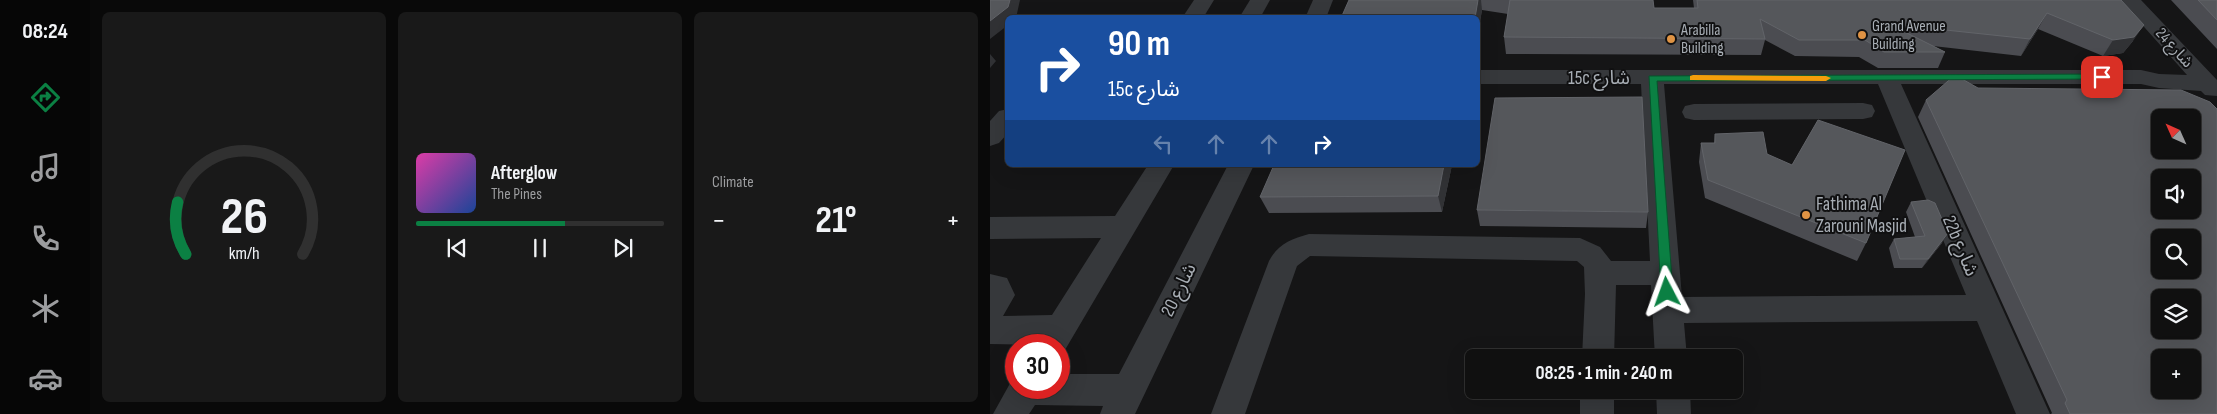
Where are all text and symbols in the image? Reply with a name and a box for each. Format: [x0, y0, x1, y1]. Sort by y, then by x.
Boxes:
place label: Grand Avenue Building [1872, 17, 1946, 54]
text: 08:24 [22, 18, 68, 45]
place label: Arabilla Building [1680, 21, 1724, 58]
text: 90 m [1108, 23, 1170, 66]
street label: شارع 24 [2150, 24, 2197, 73]
marker: Grand Avenue Building [1856, 29, 1868, 41]
marker: Arabilla Building [1665, 33, 1677, 45]
icon: right [1025, 35, 1090, 100]
pin [2081, 56, 2123, 98]
icon: arrive [2088, 63, 2116, 91]
street label: 15c شارع [1568, 67, 1630, 91]
text: 15c شارع [1108, 76, 1180, 103]
icon: directions [28, 80, 63, 115]
north arrow [2151, 109, 2201, 159]
map controls [2151, 109, 2201, 399]
icon: left [1149, 130, 1177, 158]
icon: ahead [1202, 130, 1230, 158]
icon: ahead [1255, 130, 1283, 158]
icon: right [1308, 130, 1336, 158]
icon: music [28, 150, 63, 185]
text: Afterglow [491, 162, 557, 185]
button: sound [2151, 169, 2201, 219]
text: Climate [712, 173, 754, 192]
text: The Pines [491, 185, 542, 204]
text: 26 [220, 186, 268, 249]
place label: Fathima Al Zarouni Masjid [1816, 193, 1907, 238]
text: 21° [815, 198, 857, 243]
text: − [712, 204, 726, 237]
text: + [946, 204, 960, 237]
marker: Fathima Al Zarouni Masjid [1800, 209, 1812, 221]
street label: 22b شارع [1936, 212, 1983, 280]
icon: phone [28, 221, 63, 256]
button: search [2151, 229, 2201, 279]
icon: previous [443, 234, 471, 262]
icon: pause [526, 234, 554, 262]
icon: next [609, 234, 637, 262]
text: km/h [229, 243, 259, 264]
street label: شارع 20 [1156, 260, 1203, 321]
position arrow [1640, 265, 1692, 317]
button: layers [2151, 289, 2201, 339]
icon: climate [28, 291, 63, 326]
speed limit sign: 30 [1005, 334, 1070, 399]
button: + [2151, 349, 2201, 399]
icon: car [28, 361, 63, 396]
text: 08:25 · 1 min · 240 m [1536, 362, 1672, 385]

